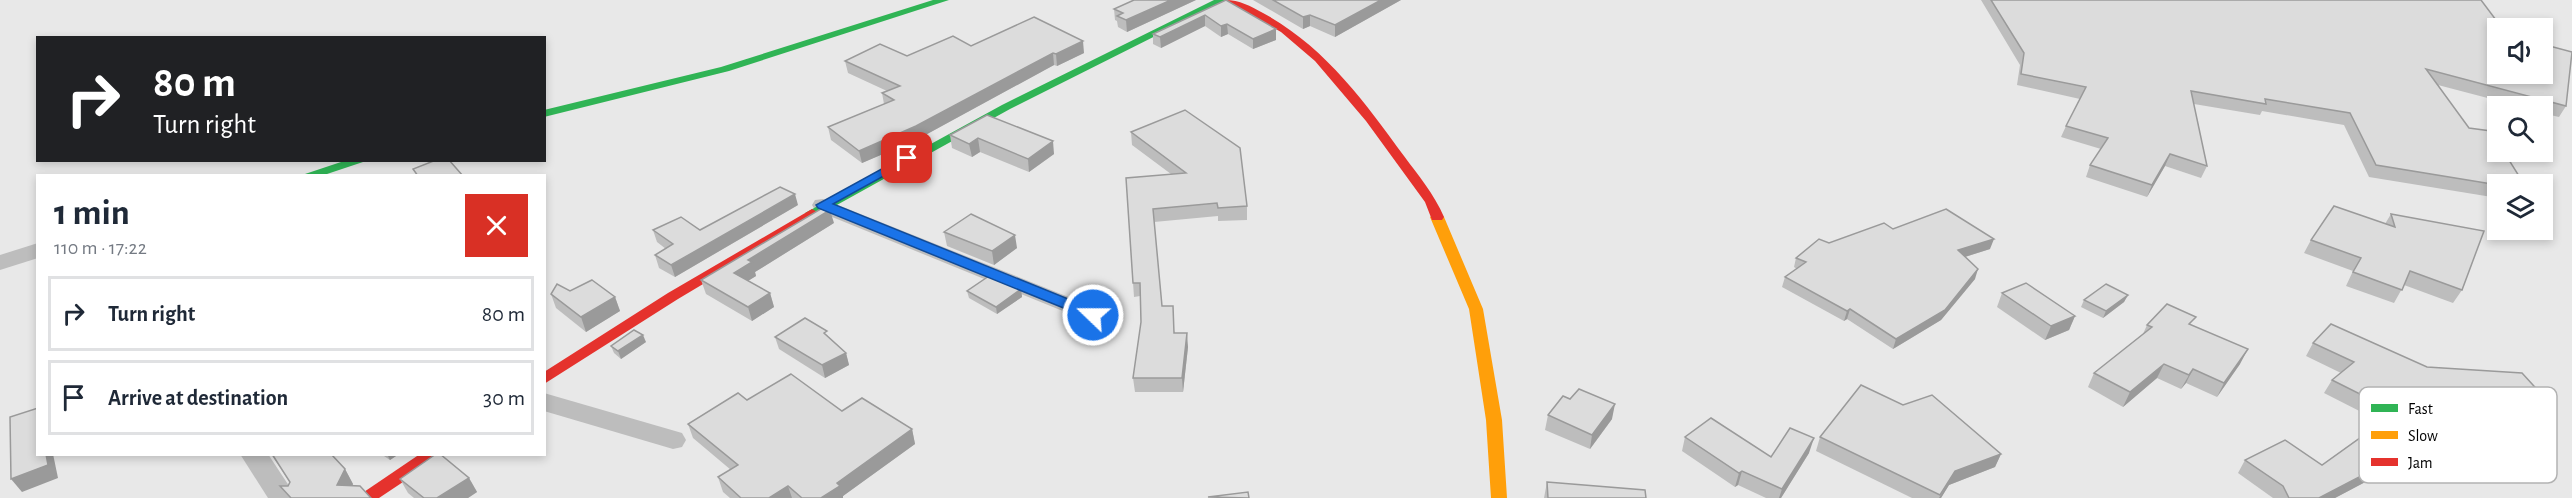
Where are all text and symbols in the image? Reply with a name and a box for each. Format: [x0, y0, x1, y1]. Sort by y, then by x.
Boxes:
map controls [2487, 18, 2553, 240]
button: sound [2487, 18, 2553, 84]
icon: right [54, 60, 132, 138]
text: 80 m [153, 62, 236, 104]
button: search [2487, 96, 2553, 162]
text: Turn right [153, 111, 256, 138]
pin [881, 132, 932, 183]
icon: arrive [890, 141, 923, 174]
button: layers [2487, 174, 2553, 240]
button: close [465, 194, 528, 257]
text: 1 min [54, 195, 130, 231]
text: 110 m · 17:22 [54, 238, 147, 258]
position arrow [1061, 283, 1125, 347]
icon: right [57, 297, 90, 330]
text: Turn right [108, 303, 195, 325]
text: 80 m [482, 303, 525, 325]
icon: arrive [57, 381, 90, 414]
text: Arrive at destination [108, 387, 288, 409]
text: 30 m [483, 387, 525, 409]
legend [2359, 387, 2557, 483]
text: Fast [2408, 401, 2433, 417]
text: Slow [2408, 428, 2438, 444]
text: Jam [2408, 455, 2433, 471]

